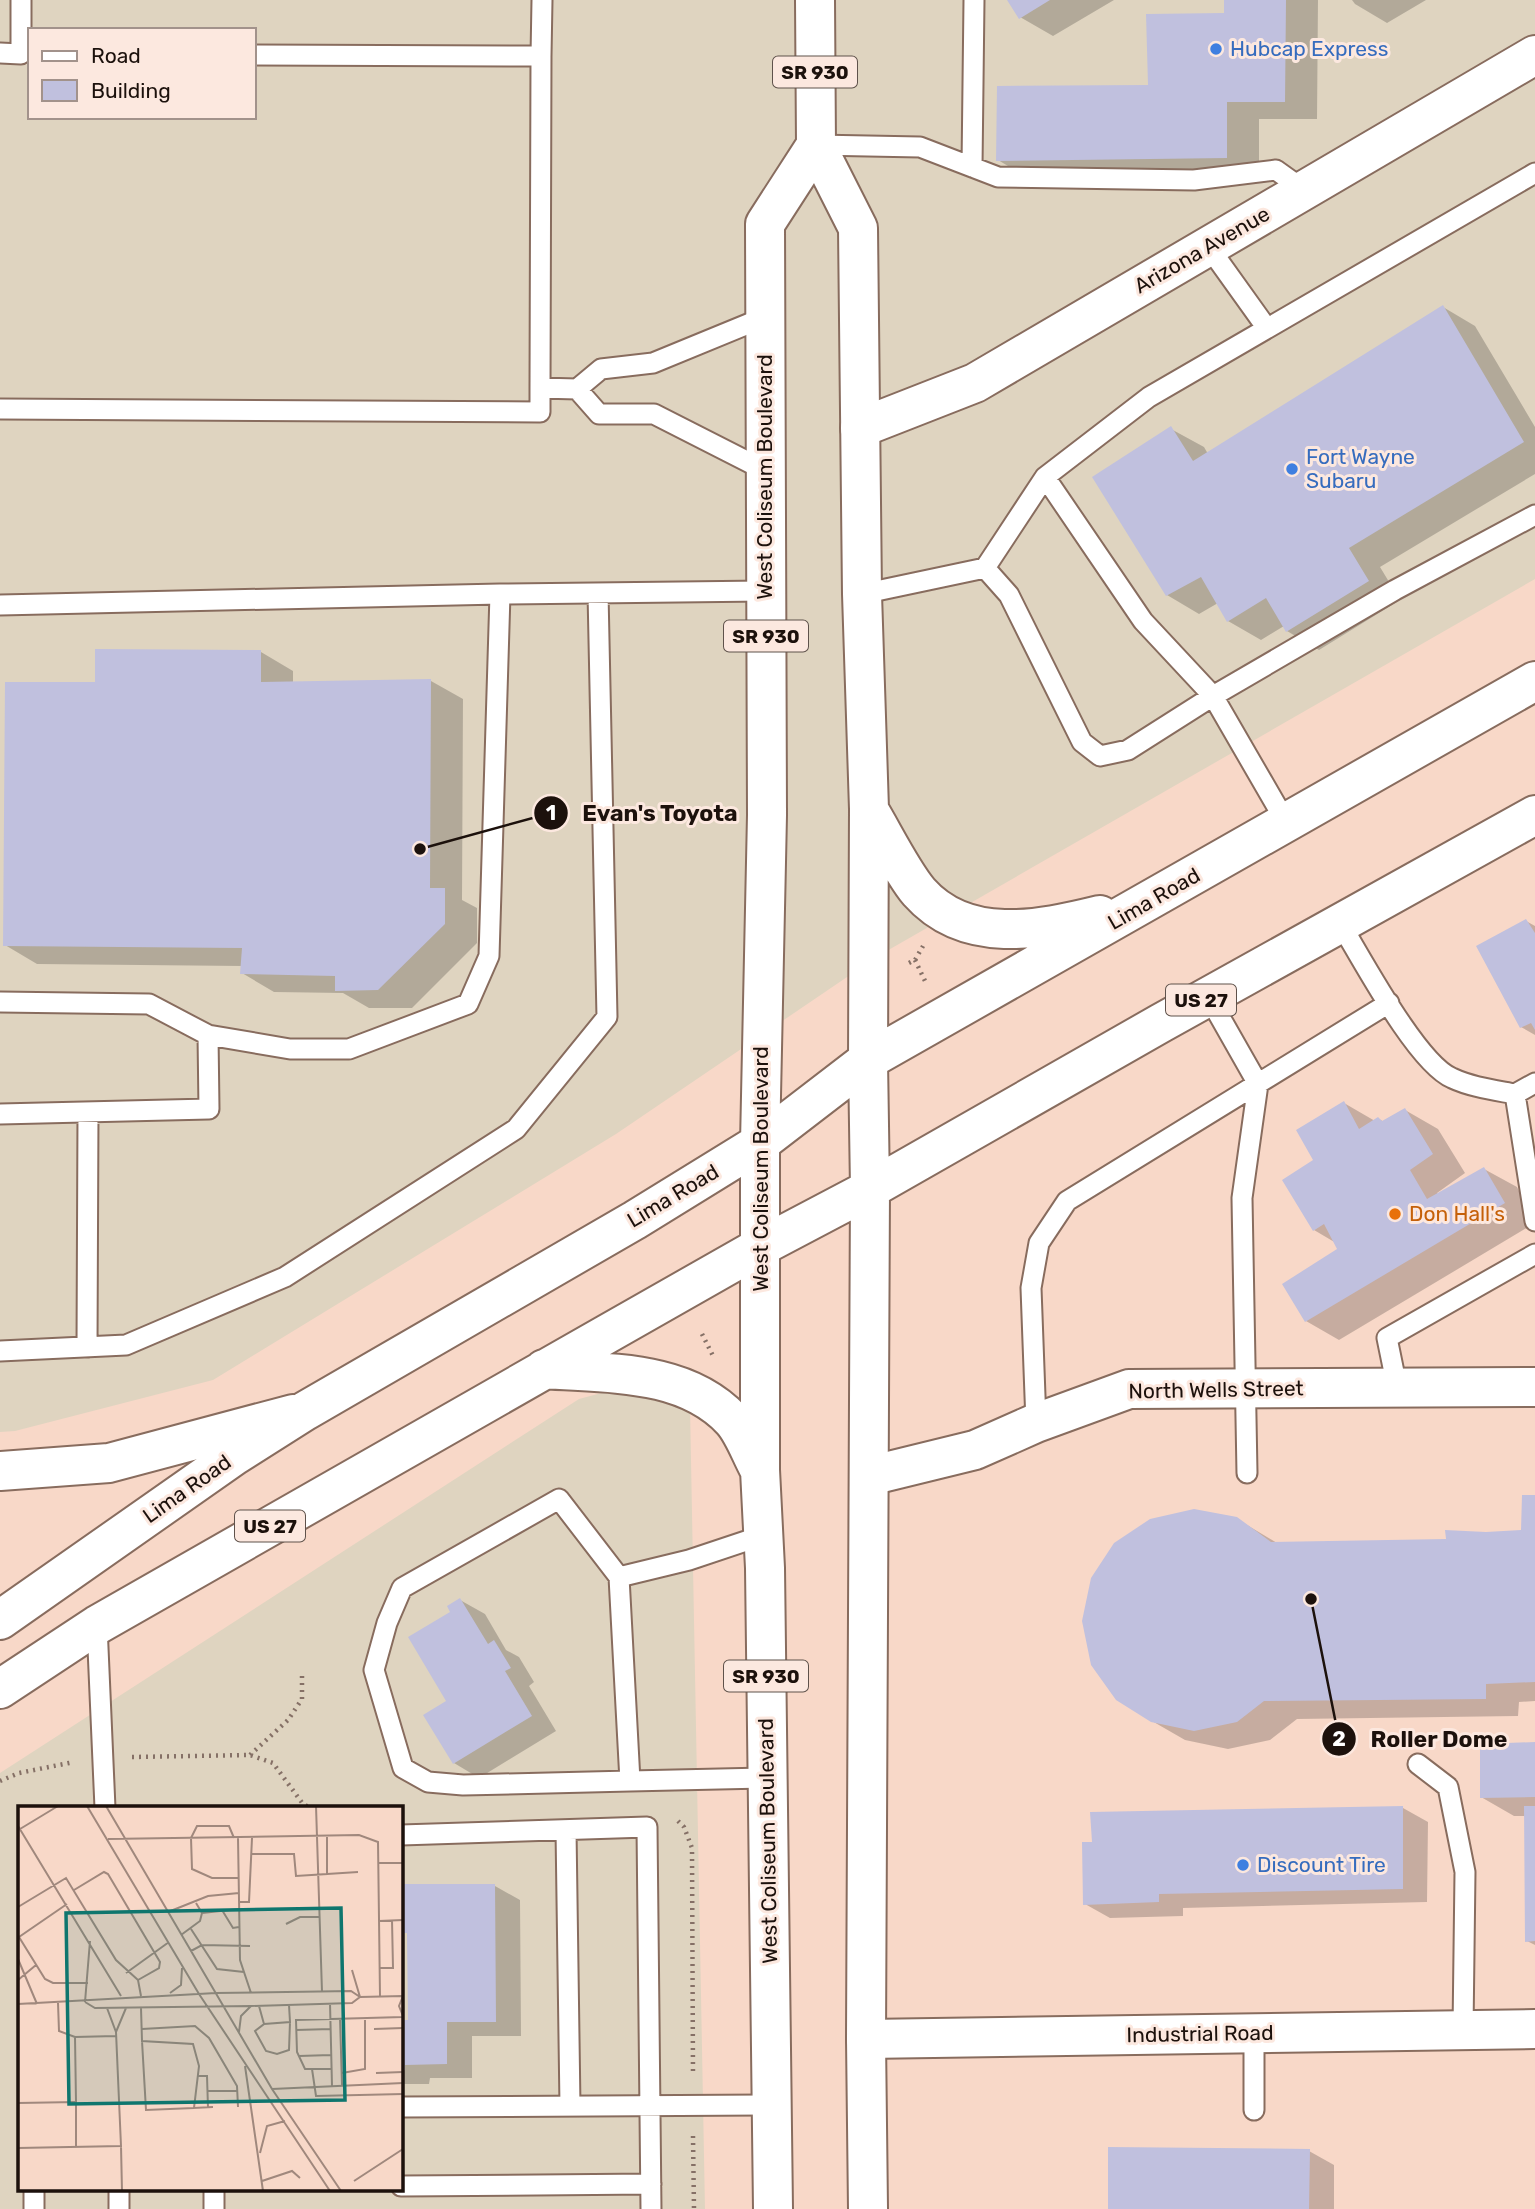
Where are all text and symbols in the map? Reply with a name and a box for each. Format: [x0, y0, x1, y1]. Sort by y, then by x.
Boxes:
legend [28, 28, 256, 119]
place label: Hubcap Express [1230, 36, 1389, 61]
marker: Hubcap Express [1208, 41, 1224, 57]
text: Road [91, 43, 141, 68]
road number: SR 930 [773, 57, 857, 88]
text: Building [91, 78, 171, 103]
street label: Arizona Avenue [1130, 201, 1274, 298]
street label: West Coliseum Boulevard [752, 354, 777, 600]
place label: Fort Wayne Subaru [1306, 444, 1415, 493]
marker: Fort Wayne Subaru [1284, 461, 1300, 477]
road number: SR 930 [724, 621, 808, 652]
callout: Evan's Toyota [533, 791, 752, 835]
text: Evan's Toyota [582, 799, 738, 827]
text: 1 [546, 800, 556, 825]
street label: Lima Road [1103, 862, 1204, 935]
road number: US 27 [1166, 984, 1236, 1016]
street label: West Coliseum Boulevard [748, 1046, 773, 1292]
street label: Lima Road [623, 1159, 723, 1233]
place label: Don Hall's [1409, 1201, 1505, 1226]
marker: Don Hall's [1387, 1206, 1403, 1222]
street label: North Wells Street [1128, 1375, 1304, 1404]
street label: Lima Road [138, 1449, 236, 1528]
road number: US 27 [235, 1510, 305, 1542]
road number: SR 930 [724, 1660, 808, 1692]
callout: Roller Dome [1321, 1717, 1521, 1761]
street label: West Coliseum Boulevard [753, 1718, 782, 1964]
text: Roller Dome [1371, 1725, 1507, 1753]
text: 2 [1332, 1726, 1346, 1751]
inset map [18, 1806, 402, 2192]
place label: Discount Tire [1257, 1852, 1386, 1877]
marker: Discount Tire [1235, 1857, 1251, 1873]
street label: Industrial Road [1126, 2020, 1274, 2047]

